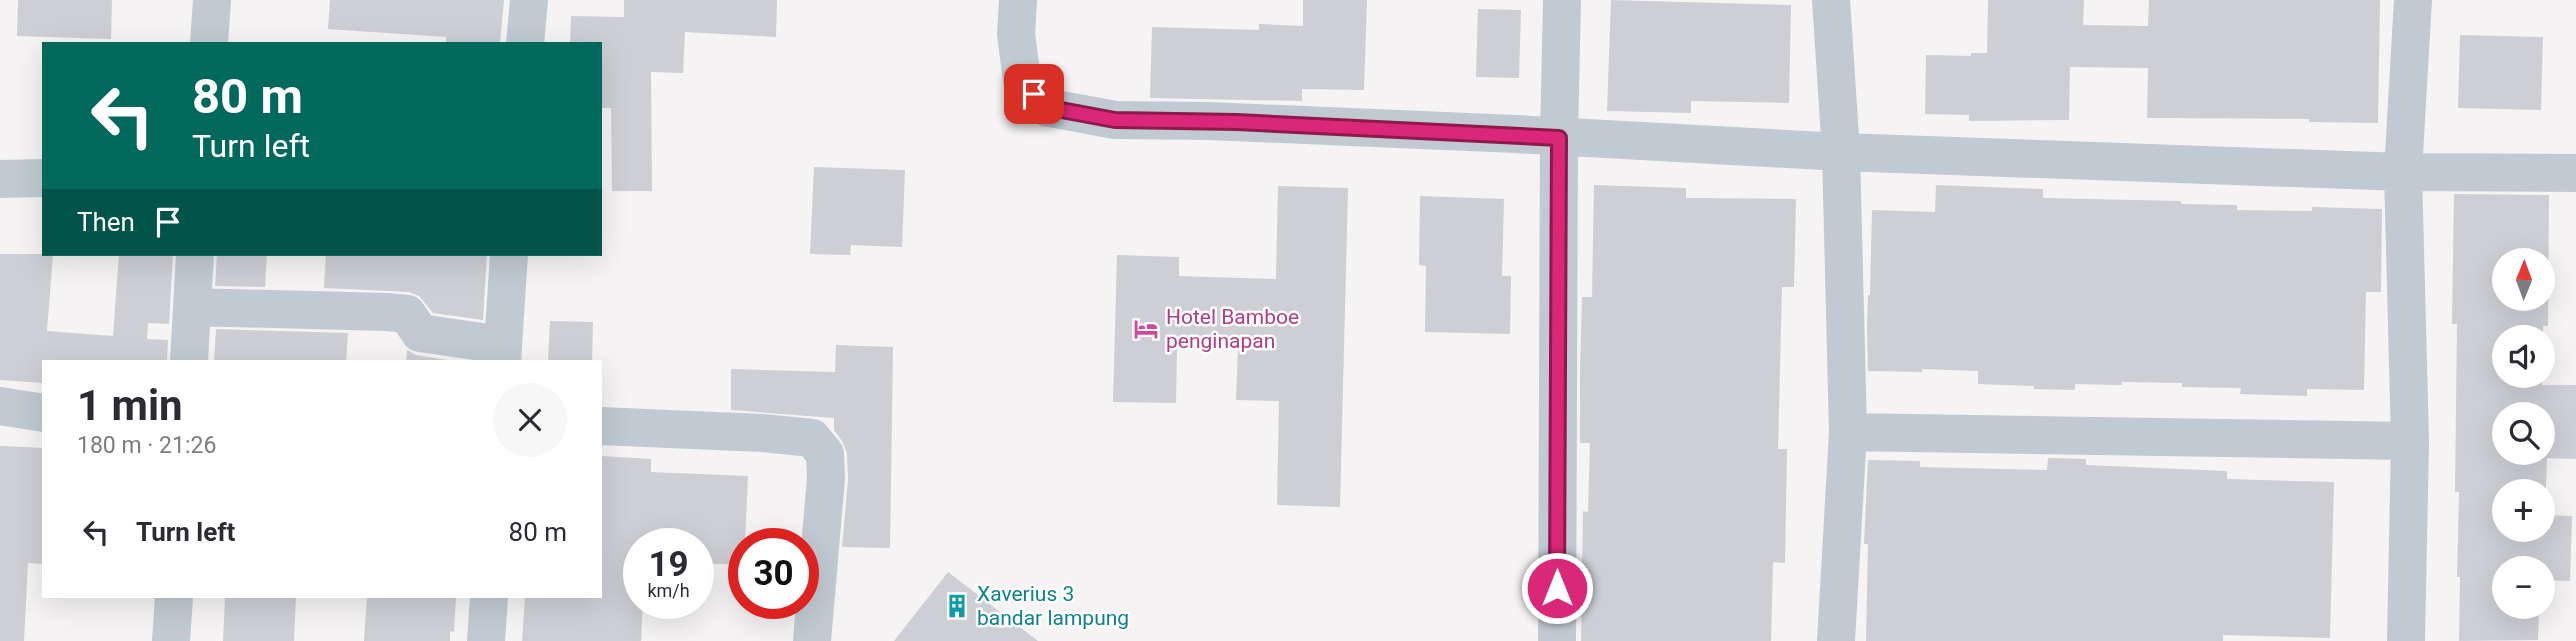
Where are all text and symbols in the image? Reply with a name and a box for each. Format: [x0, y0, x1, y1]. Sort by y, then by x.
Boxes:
pin [1004, 64, 1064, 124]
text: 80 m [192, 68, 303, 125]
icon: left [77, 70, 168, 161]
icon: arrive [1015, 75, 1053, 113]
text: Turn left [192, 127, 310, 165]
icon: arrive [149, 203, 187, 241]
text: Then [77, 207, 135, 237]
north arrow [2492, 248, 2555, 312]
map controls [2492, 248, 2555, 619]
place label: Hotel Bamboe penginapan [1166, 305, 1299, 353]
hotel icon: Hotel Bamboe penginapan [1132, 315, 1160, 343]
button: sound [2492, 325, 2555, 388]
text: 1 min [77, 381, 183, 430]
button: close [493, 383, 567, 457]
button: search [2492, 402, 2555, 465]
text: 180 m · 21:26 [77, 432, 216, 459]
button: + [2492, 479, 2555, 542]
icon: left [77, 513, 115, 551]
text: Turn left [136, 517, 235, 547]
text: 80 m [509, 517, 567, 547]
speed limit sign: 30 [728, 528, 819, 619]
text: 19 [648, 544, 689, 585]
position arrow [1520, 551, 1594, 625]
button: − [2492, 556, 2555, 619]
text: km/h [647, 580, 690, 601]
place label: Xaverius 3 bandar lampung [977, 582, 1129, 630]
building icon: Xaverius 3 bandar lampung [943, 592, 971, 620]

